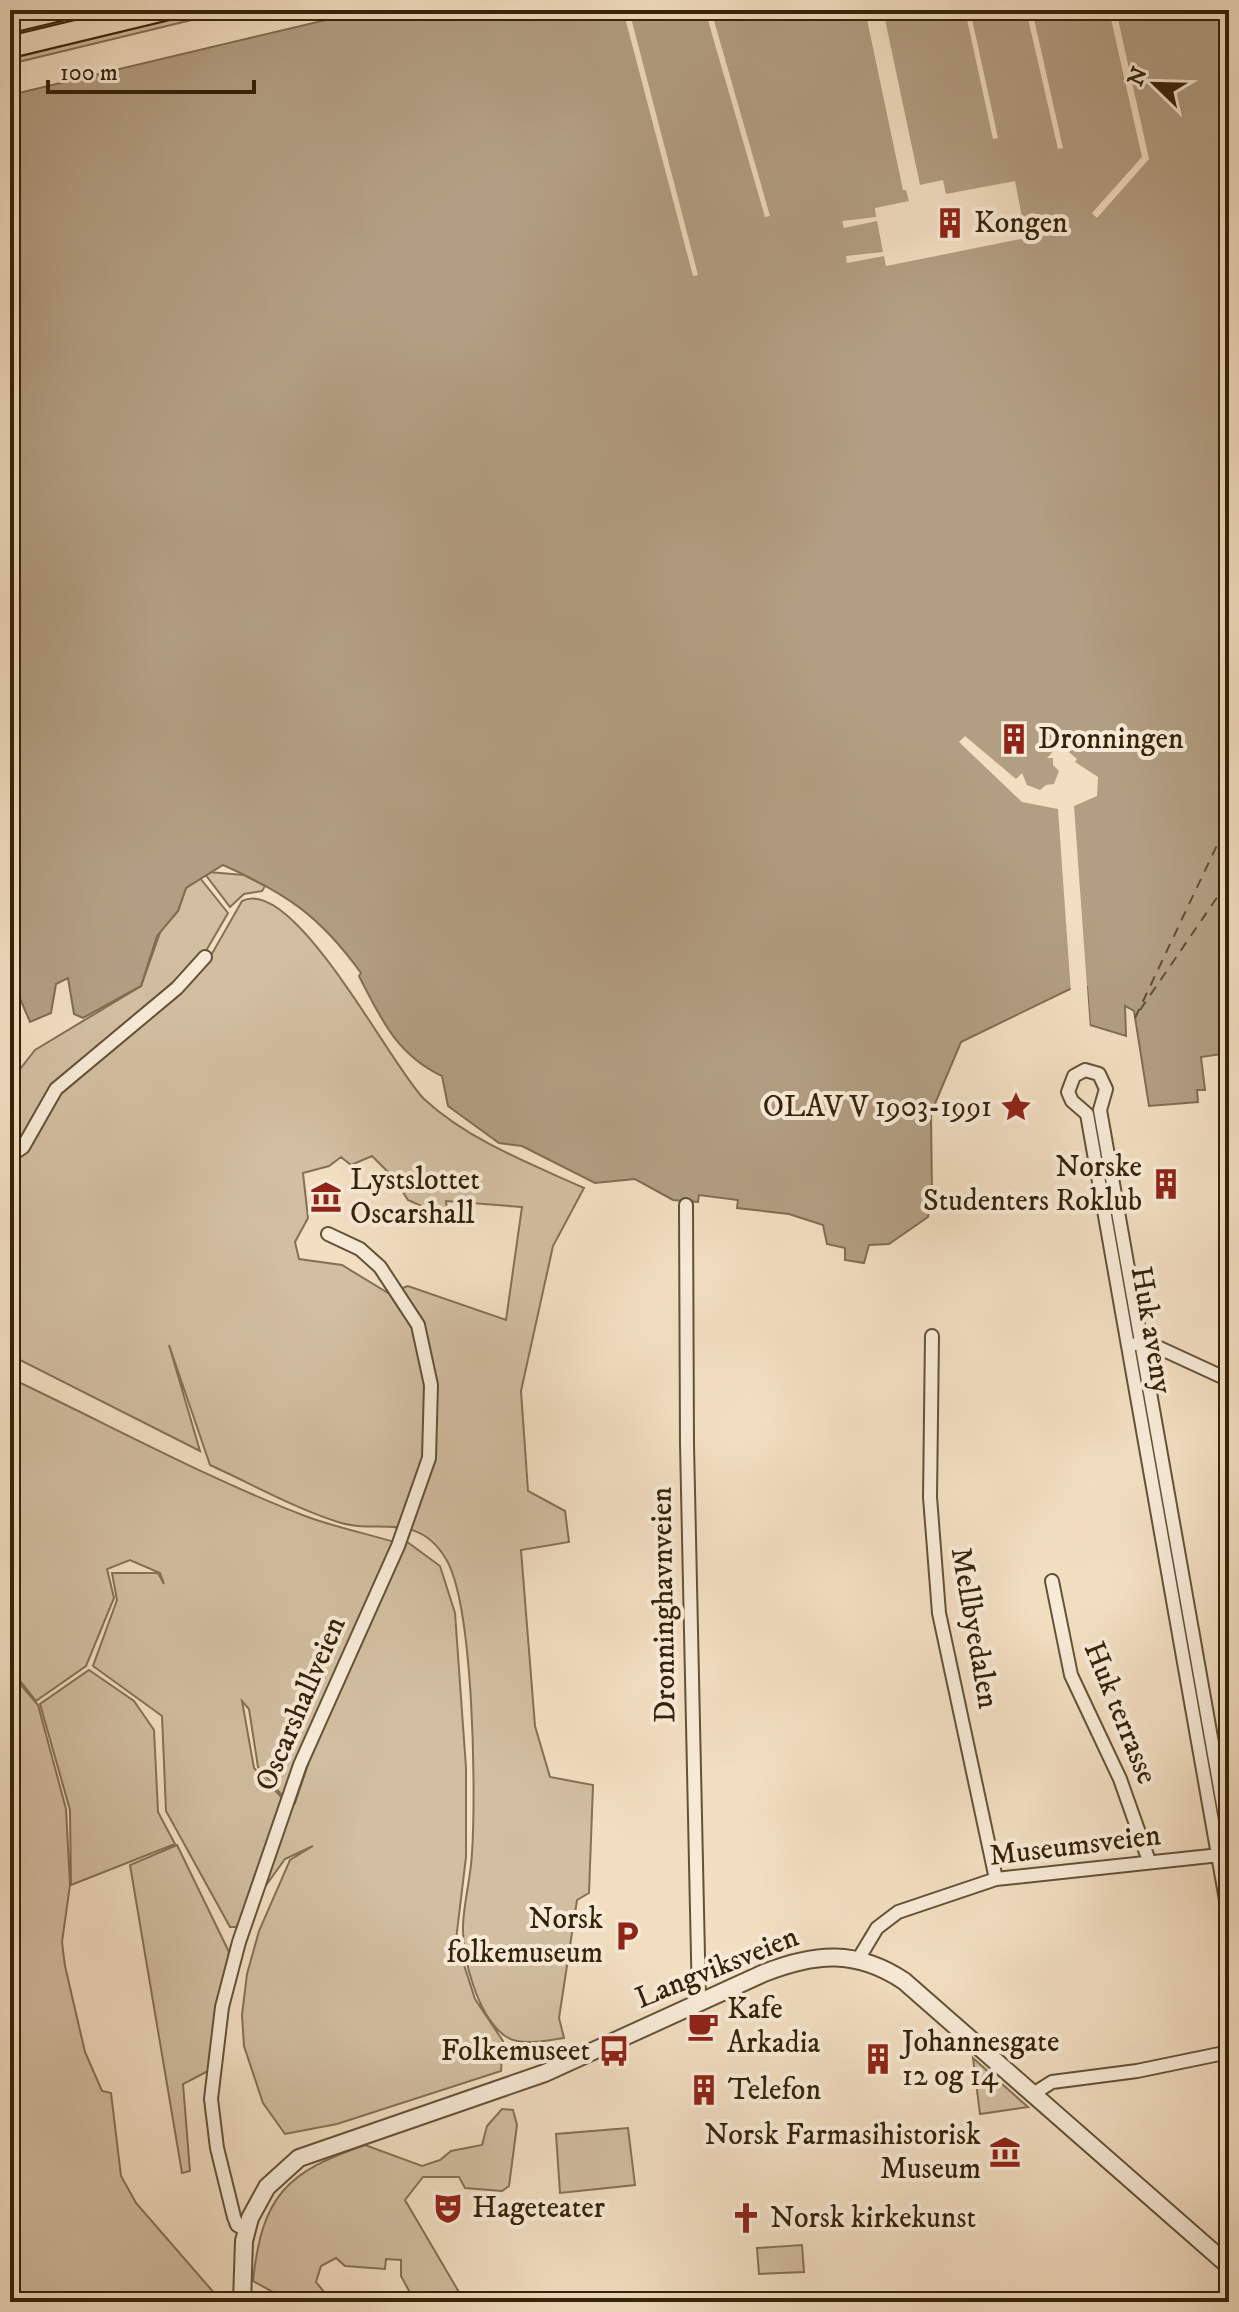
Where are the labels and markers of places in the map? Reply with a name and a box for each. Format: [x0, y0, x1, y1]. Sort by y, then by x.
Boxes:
place label: Kongen [974, 205, 1068, 242]
building icon: Kongen [933, 206, 967, 240]
place label: Dronningen [1038, 721, 1184, 758]
building icon: Dronningen [997, 722, 1031, 756]
place label: OLAV V 1903-1991 [763, 1089, 992, 1126]
place icon: OLAV V 1903-1991 [999, 1090, 1033, 1124]
place label: Norske Studenters Roklub [923, 1149, 1142, 1220]
place label: Lystslottet Oscarshall [350, 1162, 480, 1233]
building icon: Norske Studenters Roklub [1149, 1167, 1183, 1201]
museum icon: Lystslottet Oscarshall [309, 1180, 343, 1214]
place label: Norsk folkemuseum [447, 1901, 603, 1972]
parking icon: Norsk folkemuseum [610, 1919, 644, 1953]
place label: Kafe Arkadia [727, 1991, 820, 2062]
cafe icon: Kafe Arkadia [686, 2009, 720, 2043]
place label: Johannesgate 12 og 14 [899, 2024, 1059, 2095]
place label: Folkemuseet [441, 2033, 590, 2070]
bus stop icon: Folkemuseet [597, 2034, 631, 2068]
building icon: Johannesgate 12 og 14 [861, 2042, 895, 2076]
place label: Telefon [728, 2072, 821, 2109]
building icon: Telefon [687, 2073, 721, 2107]
place label: Norsk Farmasihistorisk Museum [704, 2117, 981, 2188]
museum icon: Norsk Farmasihistorisk Museum [988, 2135, 1022, 2169]
place label: Hageteater [472, 2190, 605, 2227]
theatre icon: Hageteater [431, 2191, 465, 2225]
place label: Norsk kirkekunst [770, 2200, 976, 2237]
church icon: Norsk kirkekunst [729, 2201, 763, 2235]

